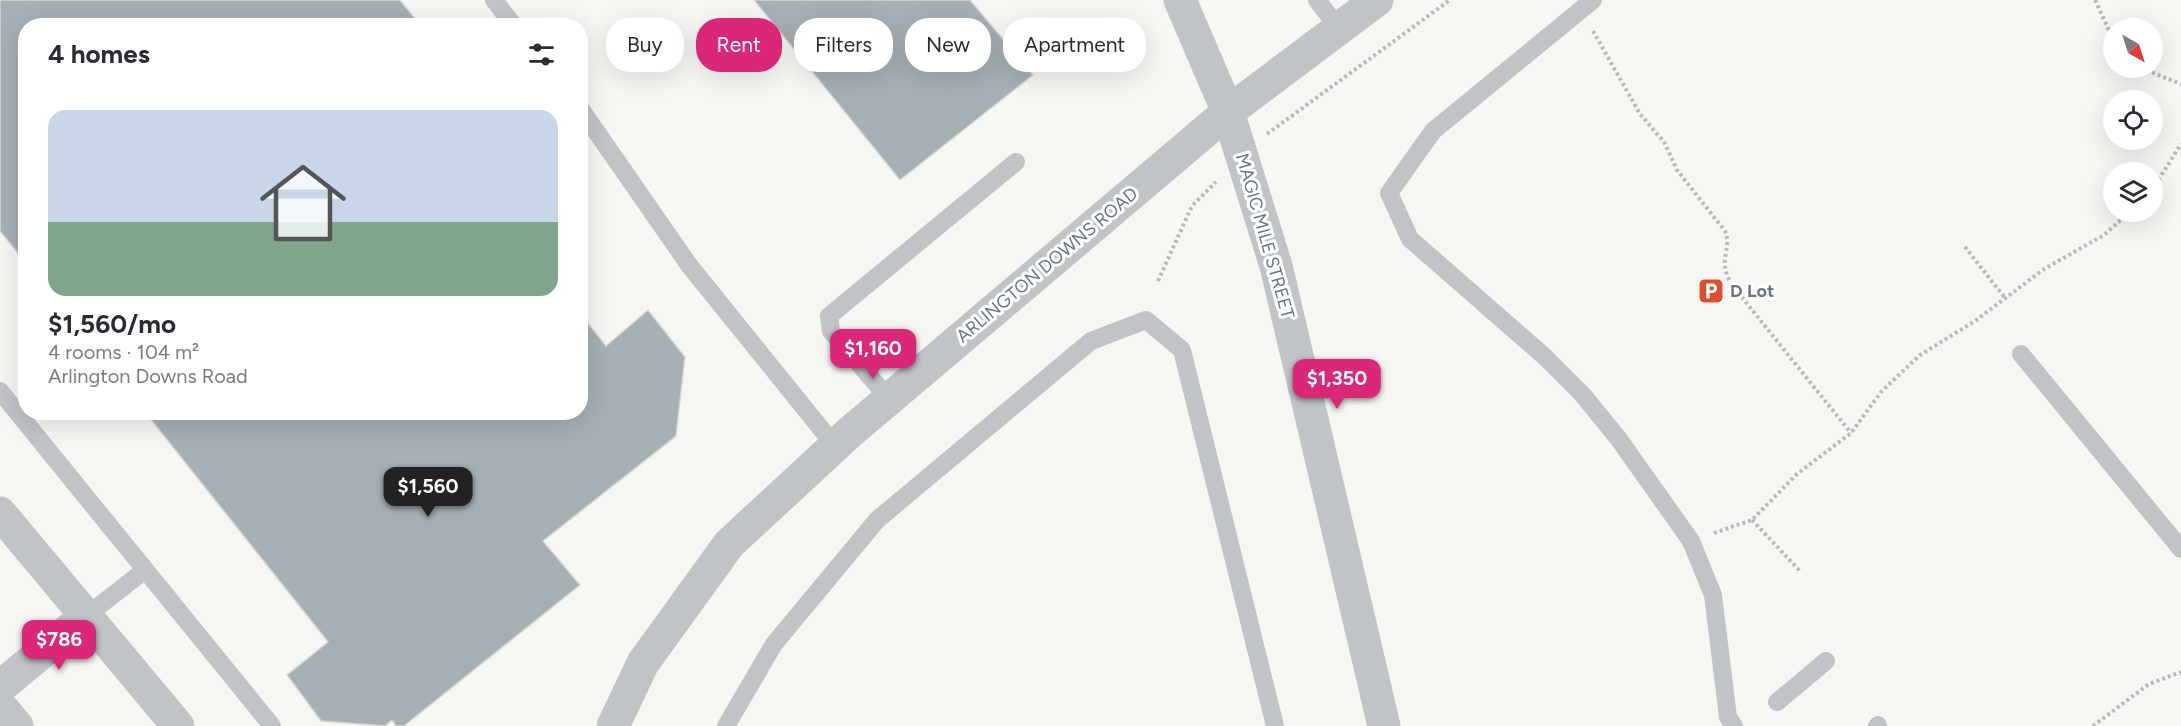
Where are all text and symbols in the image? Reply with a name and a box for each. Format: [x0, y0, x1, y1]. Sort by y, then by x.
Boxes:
chip: Buy [606, 18, 684, 72]
chip: Rent [696, 18, 782, 72]
chip: Filters [794, 18, 893, 72]
chip: New [905, 18, 991, 72]
chip: Apartment [1003, 18, 1146, 72]
north arrow [2103, 18, 2163, 78]
map controls [2103, 18, 2163, 222]
text: 4 homes [48, 38, 150, 70]
icon: filters [525, 38, 558, 71]
button: locate [2103, 90, 2163, 150]
icon: home [249, 149, 357, 257]
street label: MAGIC MILE STREET [1231, 151, 1299, 321]
button: layers [2103, 162, 2163, 222]
street label: ARLINGTON DOWNS ROAD [952, 183, 1142, 347]
parking icon: D Lot [1696, 276, 1726, 306]
place label: D Lot [1730, 280, 1774, 302]
text: $1,560/mo [48, 308, 176, 340]
pin: $1,160 [824, 329, 922, 380]
text: $1,160 [844, 336, 902, 360]
text: 4 rooms · 104 m² [48, 340, 199, 364]
pin: $1,350 [1288, 359, 1386, 410]
text: Arlington Downs Road [48, 364, 248, 388]
text: $1,350 [1307, 366, 1367, 390]
pin: $1,560 [379, 467, 477, 518]
text: $1,560 [398, 474, 458, 498]
pin: $786 [23, 620, 95, 671]
text: $786 [36, 627, 82, 651]

